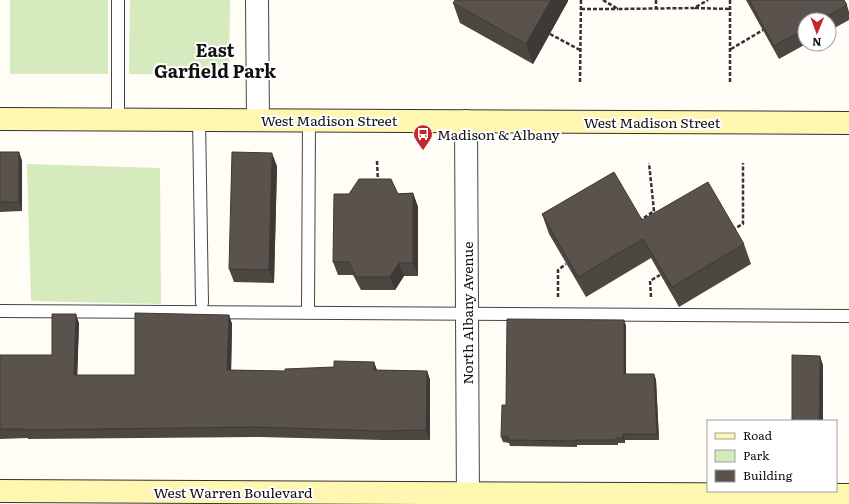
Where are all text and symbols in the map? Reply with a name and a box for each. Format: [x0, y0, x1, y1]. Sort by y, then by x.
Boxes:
north arrow [797, 12, 837, 52]
text: N [812, 35, 822, 51]
district label: East Garfield Park [154, 36, 277, 84]
street label: West Madison Street [261, 110, 398, 130]
street label: West Madison Street [584, 112, 721, 132]
bus stop icon: Madison & Albany [412, 123, 434, 151]
place label: Madison & Albany [437, 124, 560, 144]
street label: North Albany Avenue [457, 242, 477, 384]
legend [707, 420, 837, 492]
text: Road [743, 426, 773, 444]
text: Park [743, 446, 770, 464]
text: Building [743, 466, 793, 484]
street label: West Warren Boulevard [154, 482, 313, 502]

